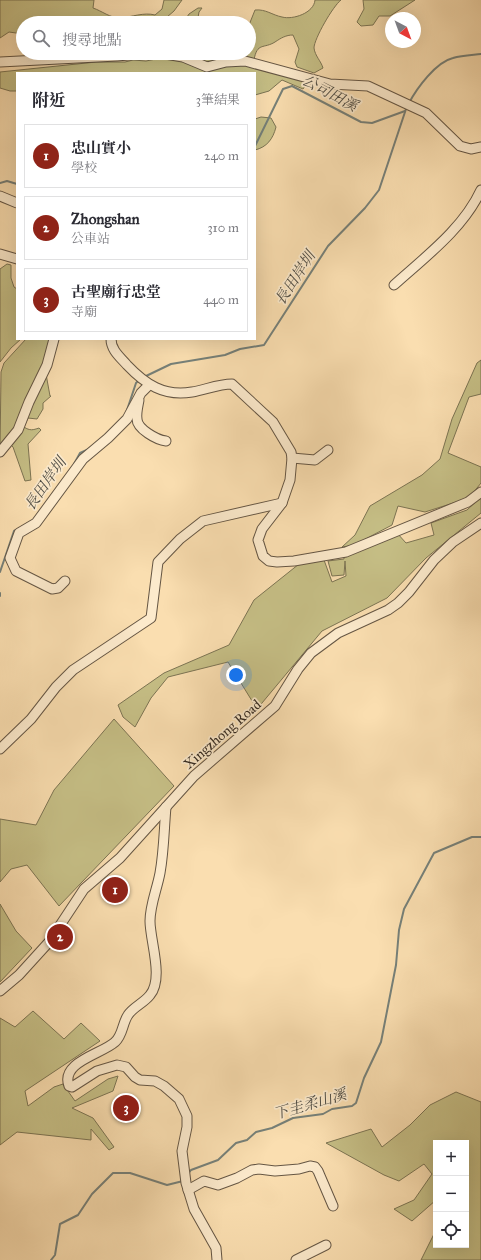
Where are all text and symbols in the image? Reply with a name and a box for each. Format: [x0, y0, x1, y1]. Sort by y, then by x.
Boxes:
north arrow [385, 12, 421, 48]
search box [16, 16, 256, 60]
icon: search [30, 27, 52, 49]
text: 搜尋地點 [62, 31, 122, 49]
water label: 公司田溪 [299, 71, 362, 116]
text: 附近 [32, 90, 66, 111]
text: 3筆結果 [196, 92, 240, 108]
text: 忠山實小 [71, 139, 131, 157]
text: 1 [43, 148, 49, 164]
text: 240 m [204, 148, 239, 164]
text: 學校 [71, 160, 97, 176]
text: Zhongshan [71, 210, 140, 228]
text: 2 [43, 220, 49, 236]
text: 310 m [207, 220, 239, 236]
text: 公車站 [71, 231, 110, 247]
water label: 長田岸圳 [271, 245, 321, 308]
text: 古聖廟行忠堂 [71, 283, 161, 301]
text: 3 [43, 292, 49, 308]
text: 440 m [203, 292, 239, 308]
text: 寺廟 [71, 304, 97, 320]
water label: 長田岸圳 [20, 452, 71, 514]
your location [226, 665, 246, 685]
street label: Xingzhong Road [180, 696, 265, 773]
pin: 1 [102, 875, 128, 905]
pin: 2 [47, 922, 73, 952]
water label: 下圭柔山溪 [271, 1084, 350, 1123]
pin: 3 [113, 1093, 139, 1123]
map controls [433, 1140, 469, 1248]
button: + [433, 1140, 469, 1176]
button: − [433, 1176, 469, 1212]
button: locate [433, 1212, 469, 1248]

